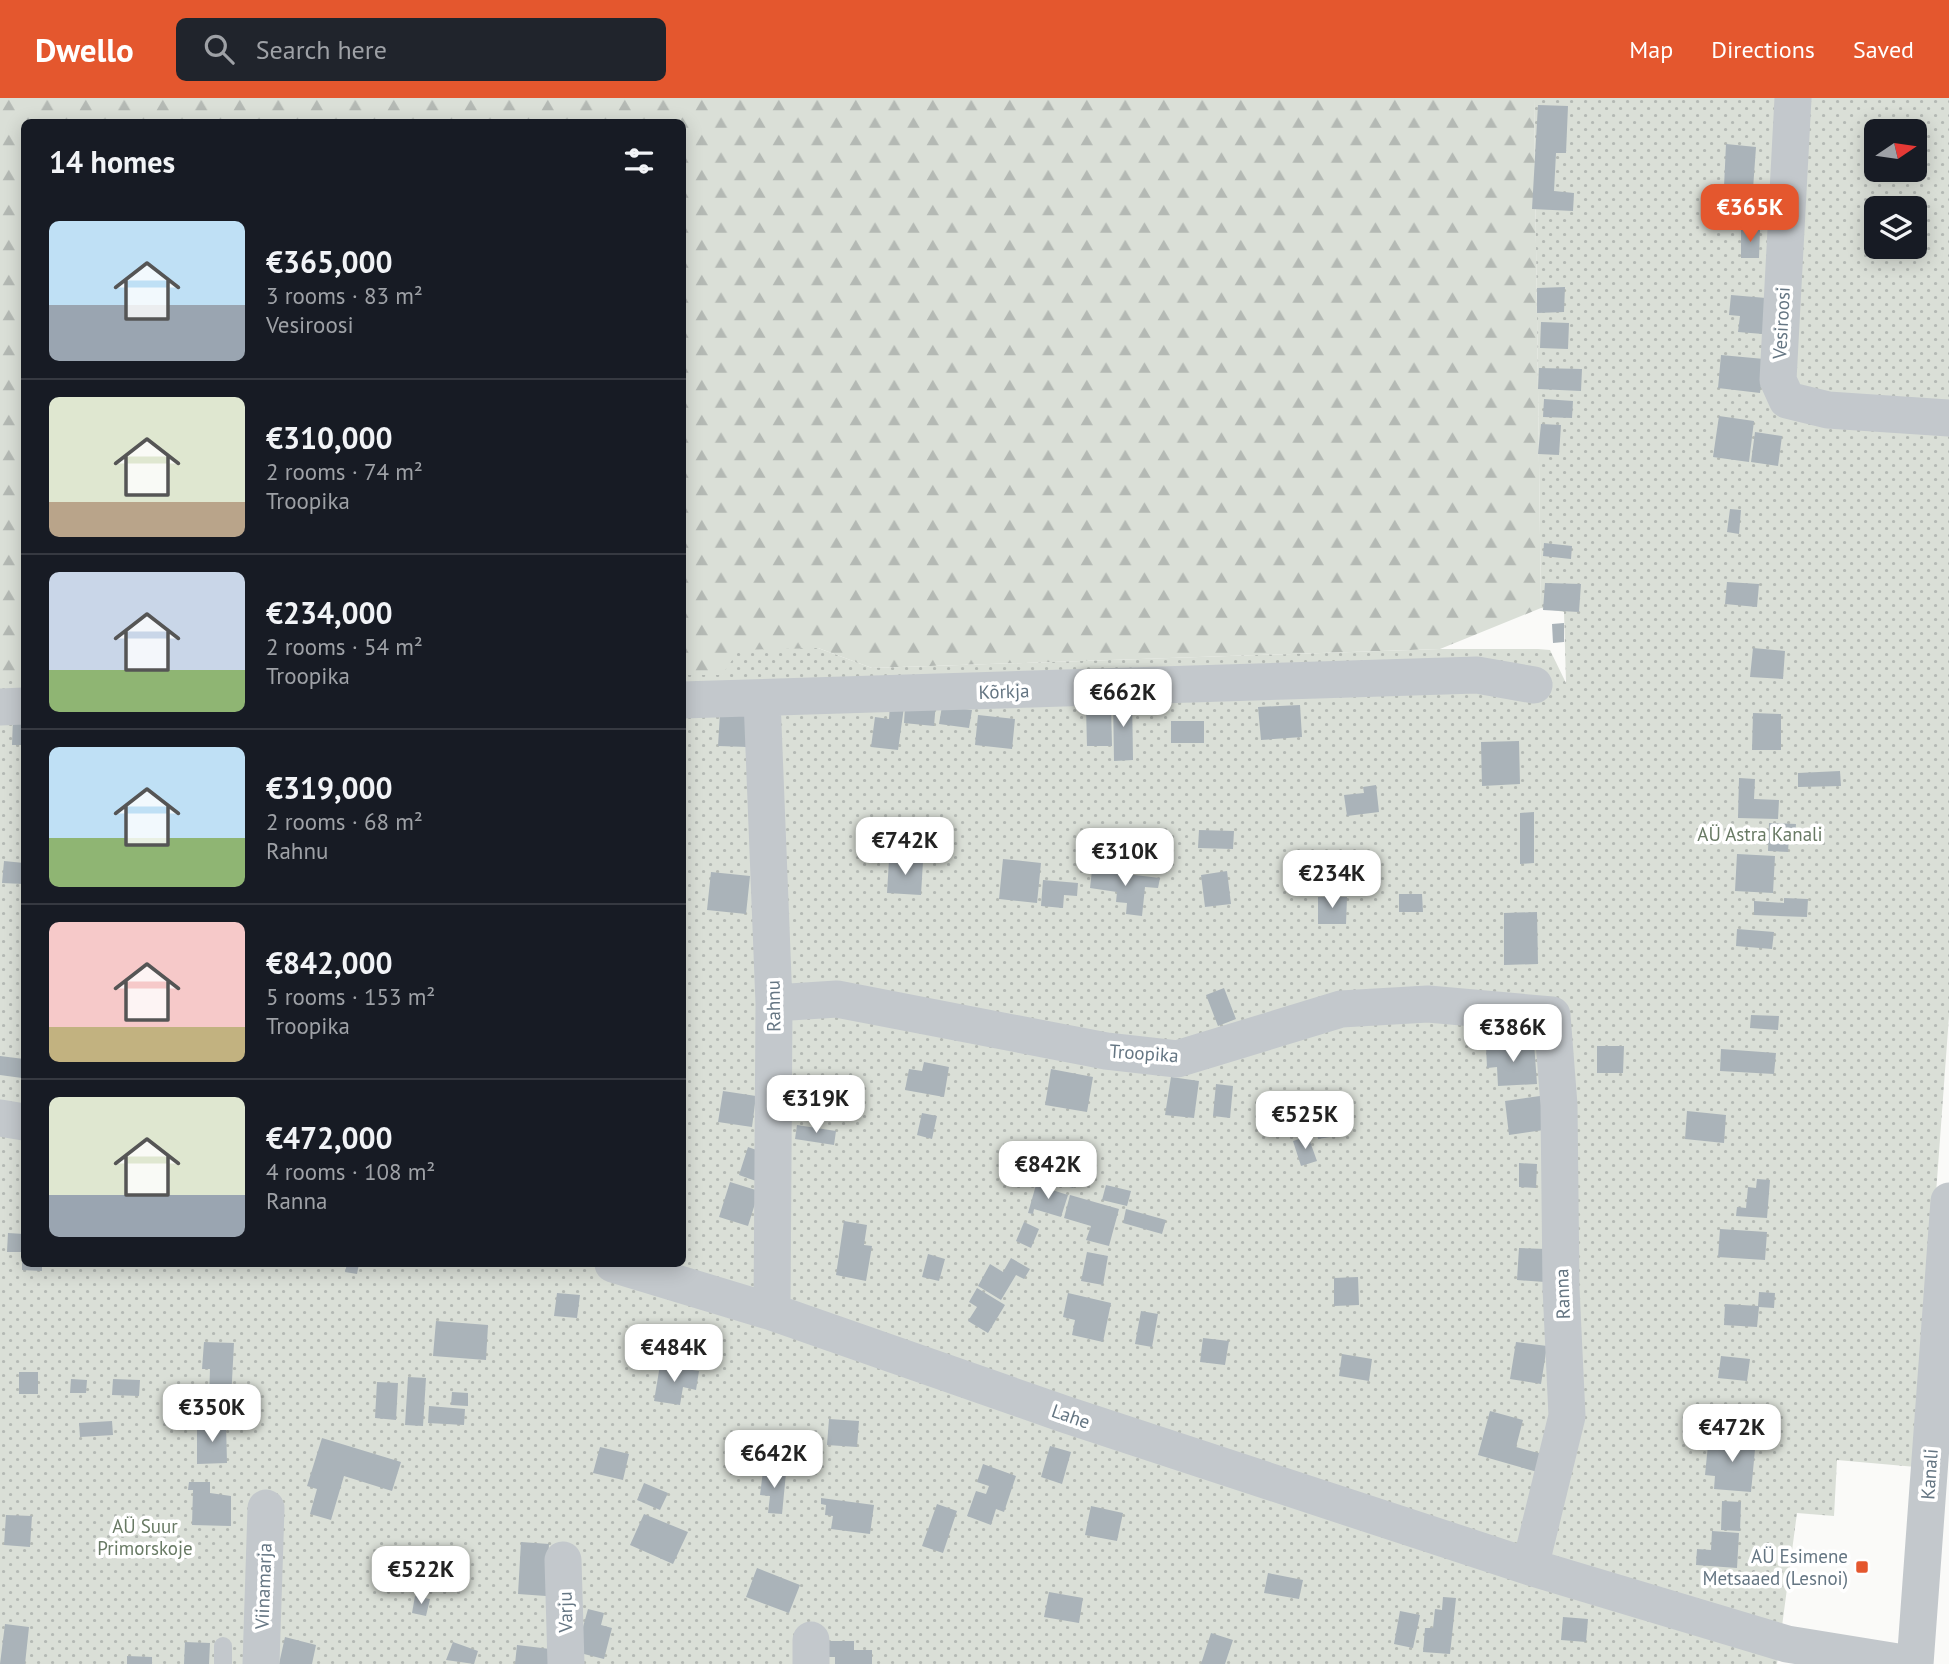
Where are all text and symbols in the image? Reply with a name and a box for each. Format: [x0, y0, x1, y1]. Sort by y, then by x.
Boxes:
search box [176, 18, 666, 81]
text: Dwello [35, 28, 134, 71]
icon: search [200, 30, 238, 68]
text: Search here [256, 33, 387, 66]
text: Map [1629, 34, 1673, 65]
text: Directions [1711, 34, 1815, 65]
text: Saved [1853, 34, 1914, 65]
north arrow [1864, 119, 1927, 182]
map controls [1864, 119, 1927, 259]
text: 14 homes [49, 142, 175, 181]
icon: filters [620, 142, 658, 180]
pin: €365K [1701, 184, 1799, 244]
text: €365K [1717, 192, 1783, 221]
button: layers [1864, 196, 1927, 259]
text: €365,000 [266, 242, 393, 281]
icon: home [105, 249, 189, 333]
text: 3 rooms · 83 m² [266, 281, 423, 310]
street label: Vesiroosi [1767, 286, 1795, 361]
text: Vesiroosi [266, 310, 354, 339]
text: €310,000 [266, 418, 393, 457]
icon: home [105, 425, 189, 509]
text: 2 rooms · 74 m² [266, 457, 423, 486]
text: Troopika [266, 486, 350, 515]
text: €234,000 [266, 593, 393, 632]
icon: home [105, 600, 189, 684]
text: 2 rooms · 54 m² [266, 632, 423, 661]
text: Troopika [266, 661, 350, 690]
pin: €662K [1074, 670, 1172, 729]
text: €662K [1090, 677, 1156, 706]
street label: Kõrkja [978, 678, 1030, 704]
text: €319,000 [266, 768, 393, 807]
icon: home [105, 775, 189, 859]
text: 2 rooms · 68 m² [266, 807, 423, 836]
pin: €742K [856, 818, 954, 877]
park label: AÜ Astra Kanali [1697, 822, 1823, 846]
text: €742K [872, 825, 938, 854]
pin: €310K [1076, 828, 1174, 888]
text: Rahnu [266, 836, 328, 865]
text: €310K [1092, 836, 1158, 865]
pin: €234K [1283, 850, 1381, 910]
text: €234K [1299, 858, 1365, 887]
text: €842,000 [266, 943, 393, 982]
icon: home [105, 950, 189, 1034]
street label: Rahnu [761, 980, 785, 1032]
text: 5 rooms · 153 m² [266, 982, 435, 1011]
pin: €386K [1464, 1004, 1562, 1064]
text: Troopika [266, 1011, 350, 1040]
text: €386K [1480, 1012, 1546, 1041]
street label: Troopika [1109, 1039, 1179, 1067]
pin: €319K [767, 1076, 865, 1135]
text: €319K [783, 1083, 849, 1112]
pin: €525K [1256, 1091, 1354, 1151]
text: €525K [1272, 1099, 1338, 1128]
text: €472,000 [266, 1118, 393, 1157]
icon: home [105, 1125, 189, 1209]
pin: €842K [999, 1142, 1097, 1201]
text: €842K [1015, 1149, 1081, 1178]
text: 4 rooms · 108 m² [266, 1157, 435, 1186]
text: Ranna [266, 1186, 327, 1215]
street label: Ranna [1549, 1268, 1575, 1320]
pin: €484K [625, 1324, 723, 1384]
text: €484K [641, 1332, 707, 1361]
pin: €350K [163, 1384, 261, 1444]
text: €350K [179, 1392, 245, 1421]
street label: Lahe [1049, 1398, 1093, 1434]
pin: €472K [1683, 1404, 1781, 1464]
text: €472K [1699, 1412, 1765, 1441]
pin: €642K [725, 1430, 823, 1490]
text: €642K [741, 1438, 807, 1467]
street label: Kanali [1915, 1448, 1943, 1500]
park label: AÜ Suur Primorskoje [97, 1514, 193, 1560]
street label: Viinamarja [249, 1542, 277, 1631]
place label: AÜ Esimene Metsaaed (Lesnoi) [1702, 1544, 1848, 1590]
pin: €522K [372, 1546, 470, 1606]
text: €522K [388, 1554, 454, 1583]
marker: AÜ Esimene Metsaaed (Lesnoi) [1854, 1559, 1870, 1575]
street label: Varju [553, 1591, 577, 1634]

